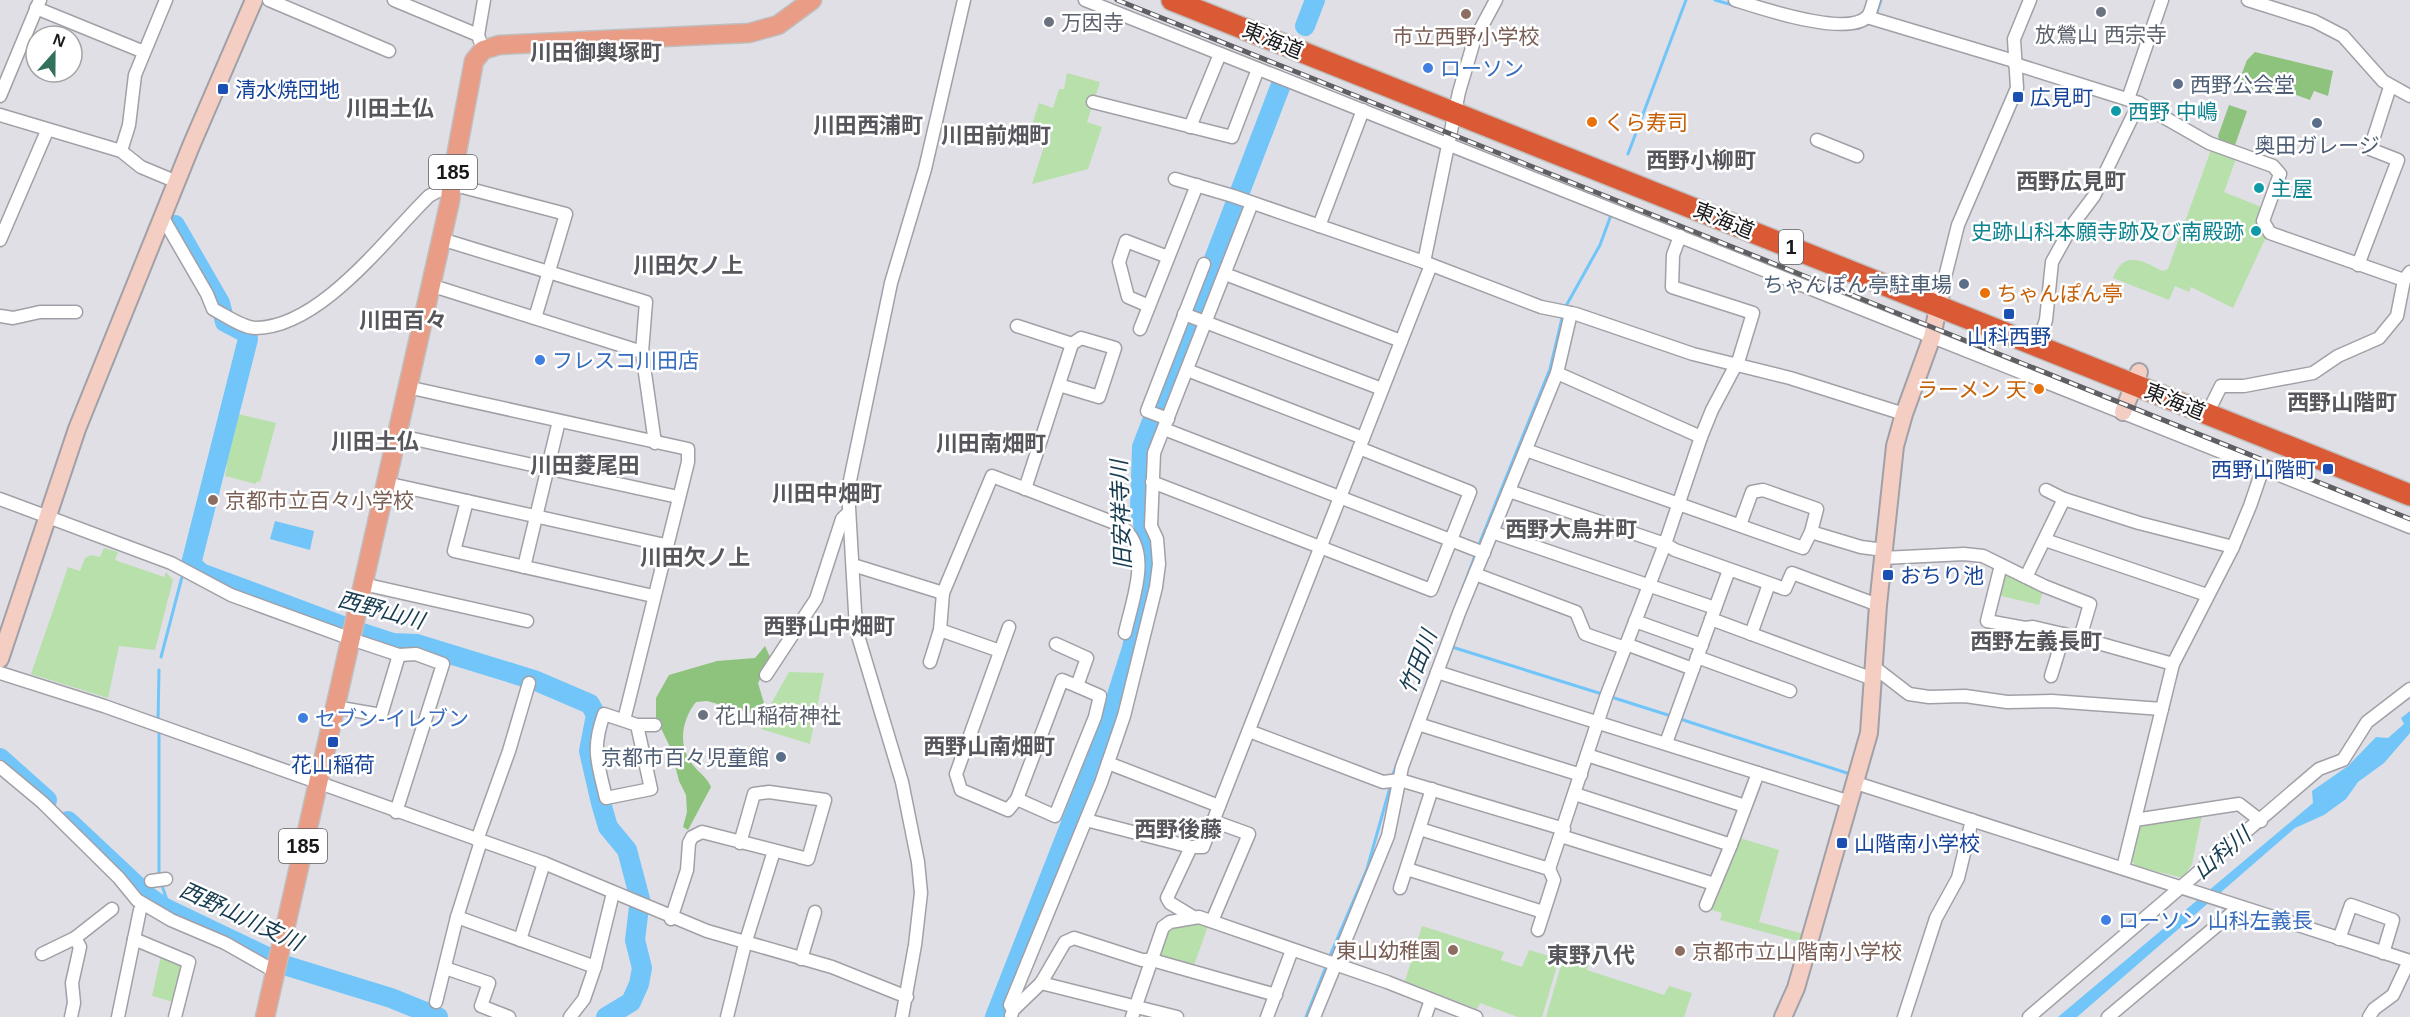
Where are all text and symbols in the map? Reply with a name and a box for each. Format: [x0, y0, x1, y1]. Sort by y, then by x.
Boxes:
marker: 放鶯山 西宗寺 [2094, 5, 2108, 19]
marker: 市立西野小学校 [1459, 7, 1473, 21]
place label: 万因寺 [1061, 11, 1124, 34]
marker: 万因寺 [1042, 15, 1056, 29]
street label: 東海道 [1239, 18, 1307, 62]
place label: 放鶯山 西宗寺 [2035, 23, 2167, 46]
north arrow [24, 24, 84, 84]
place label: 市立西野小学校 [1393, 25, 1540, 48]
text: N [51, 30, 68, 50]
district label: 川田御輿塚町 [530, 40, 662, 65]
place label: ローソン [1440, 57, 1524, 80]
marker: ローソン [1421, 61, 1435, 75]
place label: 西野公会堂 [2190, 73, 2295, 96]
marker: 西野公会堂 [2171, 77, 2185, 91]
place label: 清水焼団地 [235, 78, 340, 101]
marker: 清水焼団地 [216, 82, 230, 96]
place label: 広見町 [2030, 86, 2093, 109]
marker: 広見町 [2011, 90, 2025, 104]
district label: 川田土仏 [346, 96, 434, 121]
place label: 西野 中嶋 [2128, 100, 2218, 123]
marker: 西野 中嶋 [2109, 104, 2123, 118]
place label: くら寿司 [1604, 111, 1688, 134]
district label: 川田西浦町 [813, 113, 923, 138]
marker: くら寿司 [1585, 115, 1599, 129]
marker: 奥田ガレージ [2310, 116, 2324, 130]
district label: 川田前畑町 [941, 123, 1051, 148]
place label: 奥田ガレージ [2254, 134, 2380, 157]
district label: 西野小柳町 [1646, 148, 1756, 173]
road number: 185 [429, 155, 477, 189]
district label: 西野広見町 [2016, 169, 2126, 194]
place label: 主屋 [2271, 177, 2313, 200]
marker: 主屋 [2252, 181, 2266, 195]
street label: 東海道 [1690, 198, 1758, 242]
place label: 史跡山科本願寺跡及び南殿跡 [1971, 220, 2244, 243]
marker: 史跡山科本願寺跡及び南殿跡 [2249, 224, 2263, 238]
road number: 1 [1779, 230, 1803, 264]
district label: 川田欠ノ上 [633, 253, 743, 278]
place label: ちゃんぽん亭駐車場 [1763, 273, 1952, 296]
marker: ちゃんぽん亭駐車場 [1957, 277, 1971, 291]
place label: ちゃんぽん亭 [1997, 282, 2123, 305]
marker: ちゃんぽん亭 [1978, 286, 1992, 300]
marker: 山科西野 [2002, 307, 2016, 321]
district label: 川田百々 [359, 308, 447, 333]
place label: 山科西野 [1967, 325, 2051, 348]
place label: フレスコ川田店 [552, 349, 699, 372]
marker: フレスコ川田店 [533, 353, 547, 367]
place label: ラーメン 天 [1917, 378, 2027, 401]
street label: 東海道 [2141, 379, 2209, 423]
marker: ラーメン 天 [2032, 382, 2046, 396]
district label: 西野山階町 [2287, 390, 2397, 415]
district label: 川田土仏 [331, 429, 419, 454]
district label: 川田南畑町 [936, 431, 1046, 456]
district label: 川田菱尾田 [530, 453, 640, 478]
water label: 旧安祥寺川 [1107, 458, 1135, 570]
place label: 西野山階町 [2211, 458, 2316, 481]
marker: 西野山階町 [2321, 462, 2335, 476]
district label: 川田中畑町 [772, 481, 882, 506]
place label: 京都市立百々小学校 [225, 489, 414, 512]
marker: 京都市立百々小学校 [206, 493, 220, 507]
district label: 西野大鳥井町 [1505, 517, 1637, 542]
district label: 川田欠ノ上 [640, 545, 750, 570]
place label: おちり池 [1900, 564, 1984, 587]
marker: おちり池 [1881, 568, 1895, 582]
water label: 西野山川 [335, 587, 429, 634]
district label: 西野山中畑町 [763, 614, 895, 639]
water label: 竹田川 [1395, 625, 1442, 697]
district label: 西野左義長町 [1970, 629, 2102, 654]
place label: 花山稲荷神社 [715, 704, 841, 727]
place label: セブン-イレブン [315, 707, 469, 730]
marker: 花山稲荷神社 [696, 708, 710, 722]
marker: セブン-イレブン [296, 711, 310, 725]
district label: 西野山南畑町 [923, 734, 1055, 759]
marker: 花山稲荷 [326, 735, 340, 749]
place label: 京都市百々児童館 [601, 746, 769, 769]
marker: 京都市百々児童館 [774, 750, 788, 764]
place label: 花山稲荷 [291, 753, 375, 776]
district label: 西野後藤 [1134, 817, 1222, 842]
water label: 山科川 [2189, 821, 2257, 884]
road number: 185 [279, 829, 327, 863]
place label: 山階南小学校 [1854, 832, 1980, 855]
marker: 山階南小学校 [1835, 836, 1849, 850]
water label: 西野山川支川 [176, 877, 308, 956]
place label: ローソン 山科左義長 [2118, 909, 2313, 932]
marker: ローソン 山科左義長 [2099, 913, 2113, 927]
place label: 東山幼稚園 [1336, 939, 1441, 962]
place label: 京都市立山階南小学校 [1692, 940, 1902, 963]
marker: 東山幼稚園 [1446, 943, 1460, 957]
district label: 東野八代 [1547, 943, 1635, 968]
marker: 京都市立山階南小学校 [1673, 944, 1687, 958]

